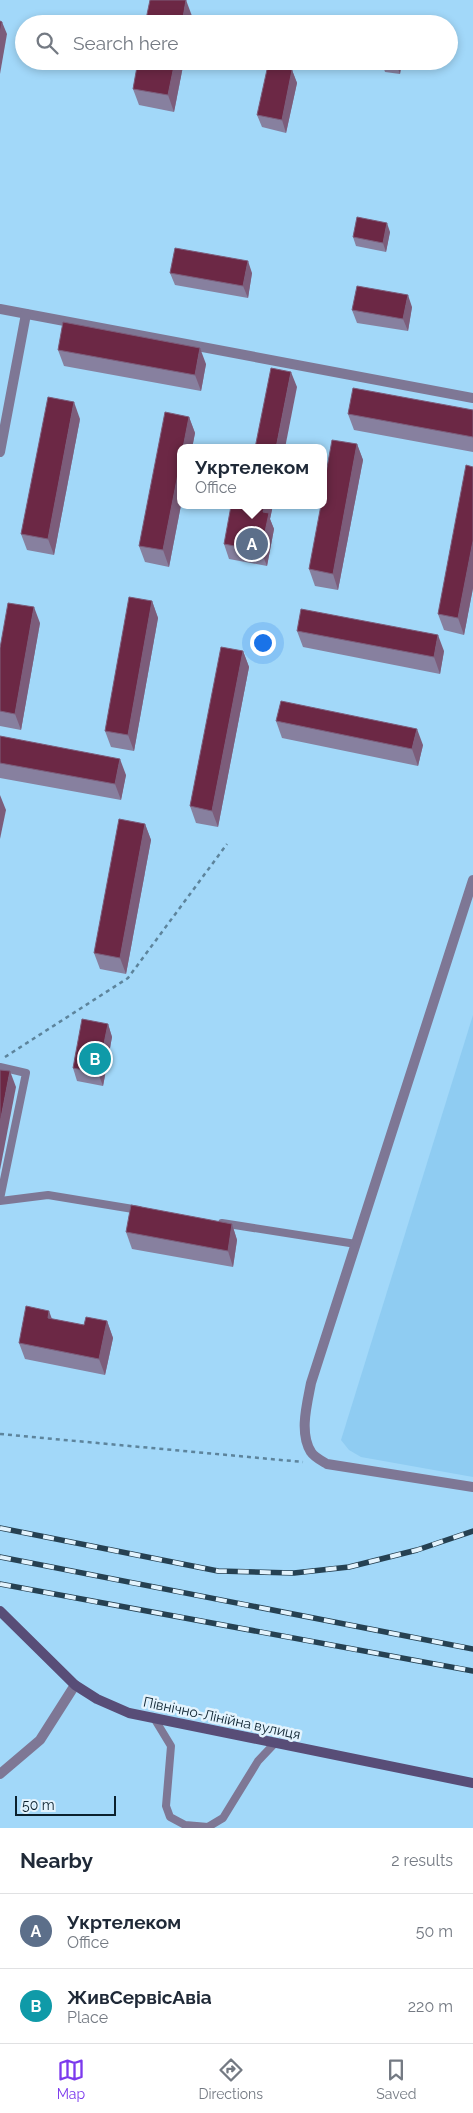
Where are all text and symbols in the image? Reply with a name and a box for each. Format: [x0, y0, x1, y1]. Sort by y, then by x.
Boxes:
search box [15, 15, 458, 70]
icon: search [33, 29, 61, 57]
text: Search here [73, 32, 179, 54]
popup [177, 444, 327, 509]
text: Укртелеком [195, 456, 309, 478]
text: Office [195, 478, 237, 497]
pin: A [236, 525, 268, 563]
your location [250, 630, 276, 656]
pin: B [79, 1040, 111, 1078]
street label: Північно-Лінійна вулиця [142, 1694, 302, 1742]
scale bar [15, 1793, 116, 1816]
text: 50 m [22, 1797, 55, 1813]
text: Nearby [20, 1848, 93, 1873]
text: 2 results [391, 1851, 453, 1870]
text: Укртелеком [67, 1911, 181, 1933]
text: A [31, 1922, 41, 1941]
text: 50 m [416, 1922, 453, 1941]
text: Office [67, 1933, 109, 1952]
text: ЖивСервісАвіа [67, 1986, 212, 2008]
text: B [31, 1997, 41, 2016]
text: 220 m [408, 1997, 453, 2016]
text: Place [67, 2008, 108, 2027]
tab: Map [57, 2056, 85, 2102]
tab: Directions [198, 2056, 263, 2102]
tab: Saved [376, 2056, 416, 2102]

